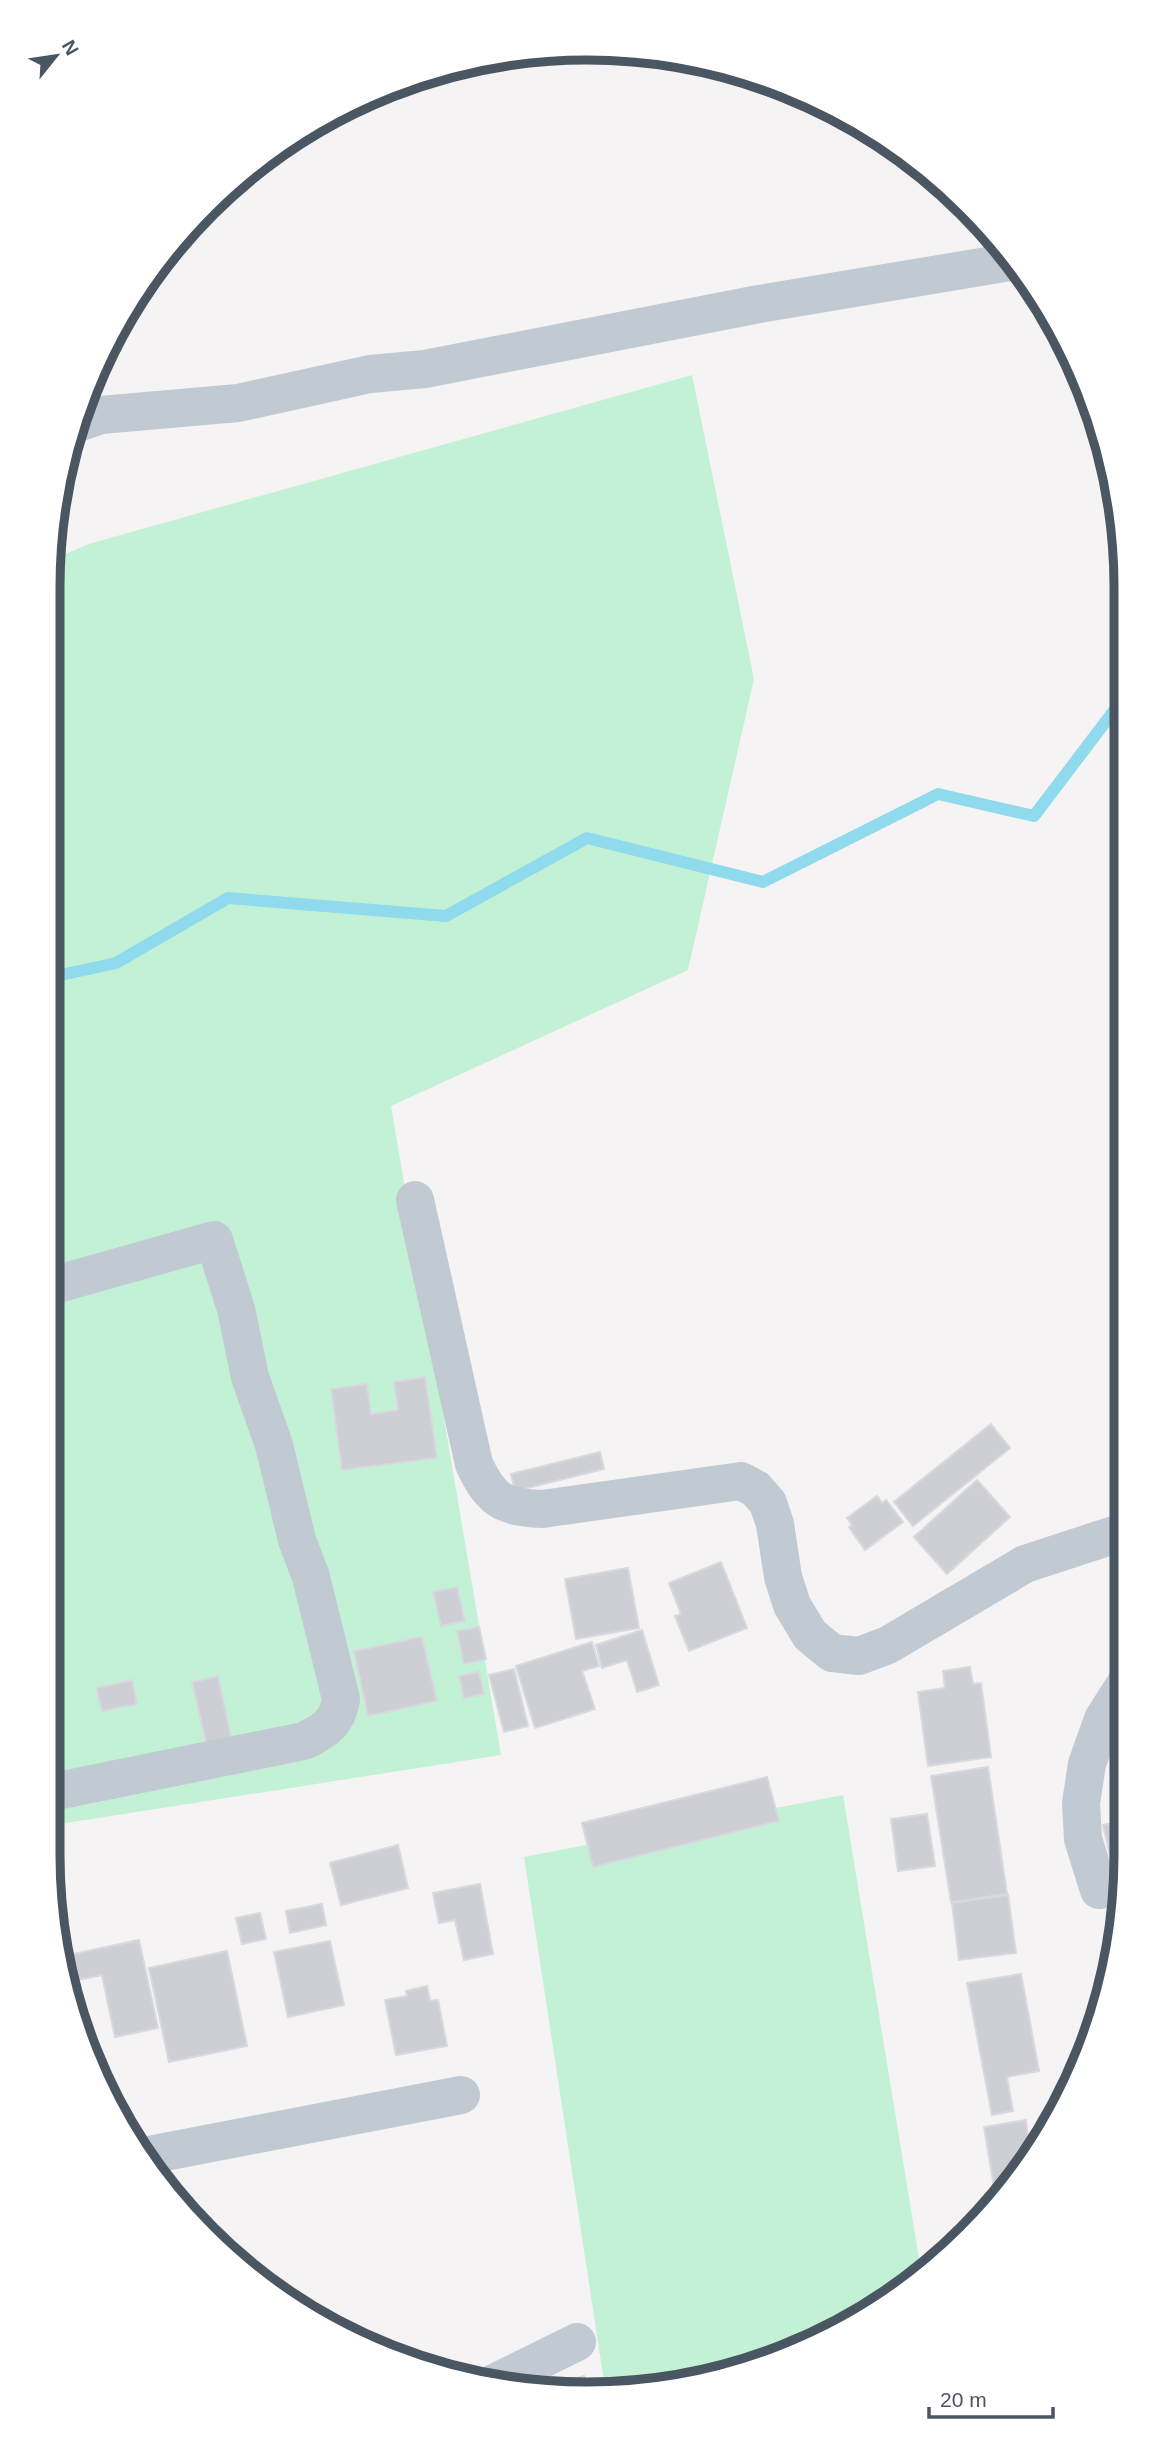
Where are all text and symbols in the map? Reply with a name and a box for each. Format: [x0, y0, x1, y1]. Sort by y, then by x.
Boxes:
north arrow [21, 21, 91, 91]
text: N [58, 37, 83, 59]
scale bar [929, 2376, 1053, 2420]
text: 20 m [940, 2388, 987, 2411]

